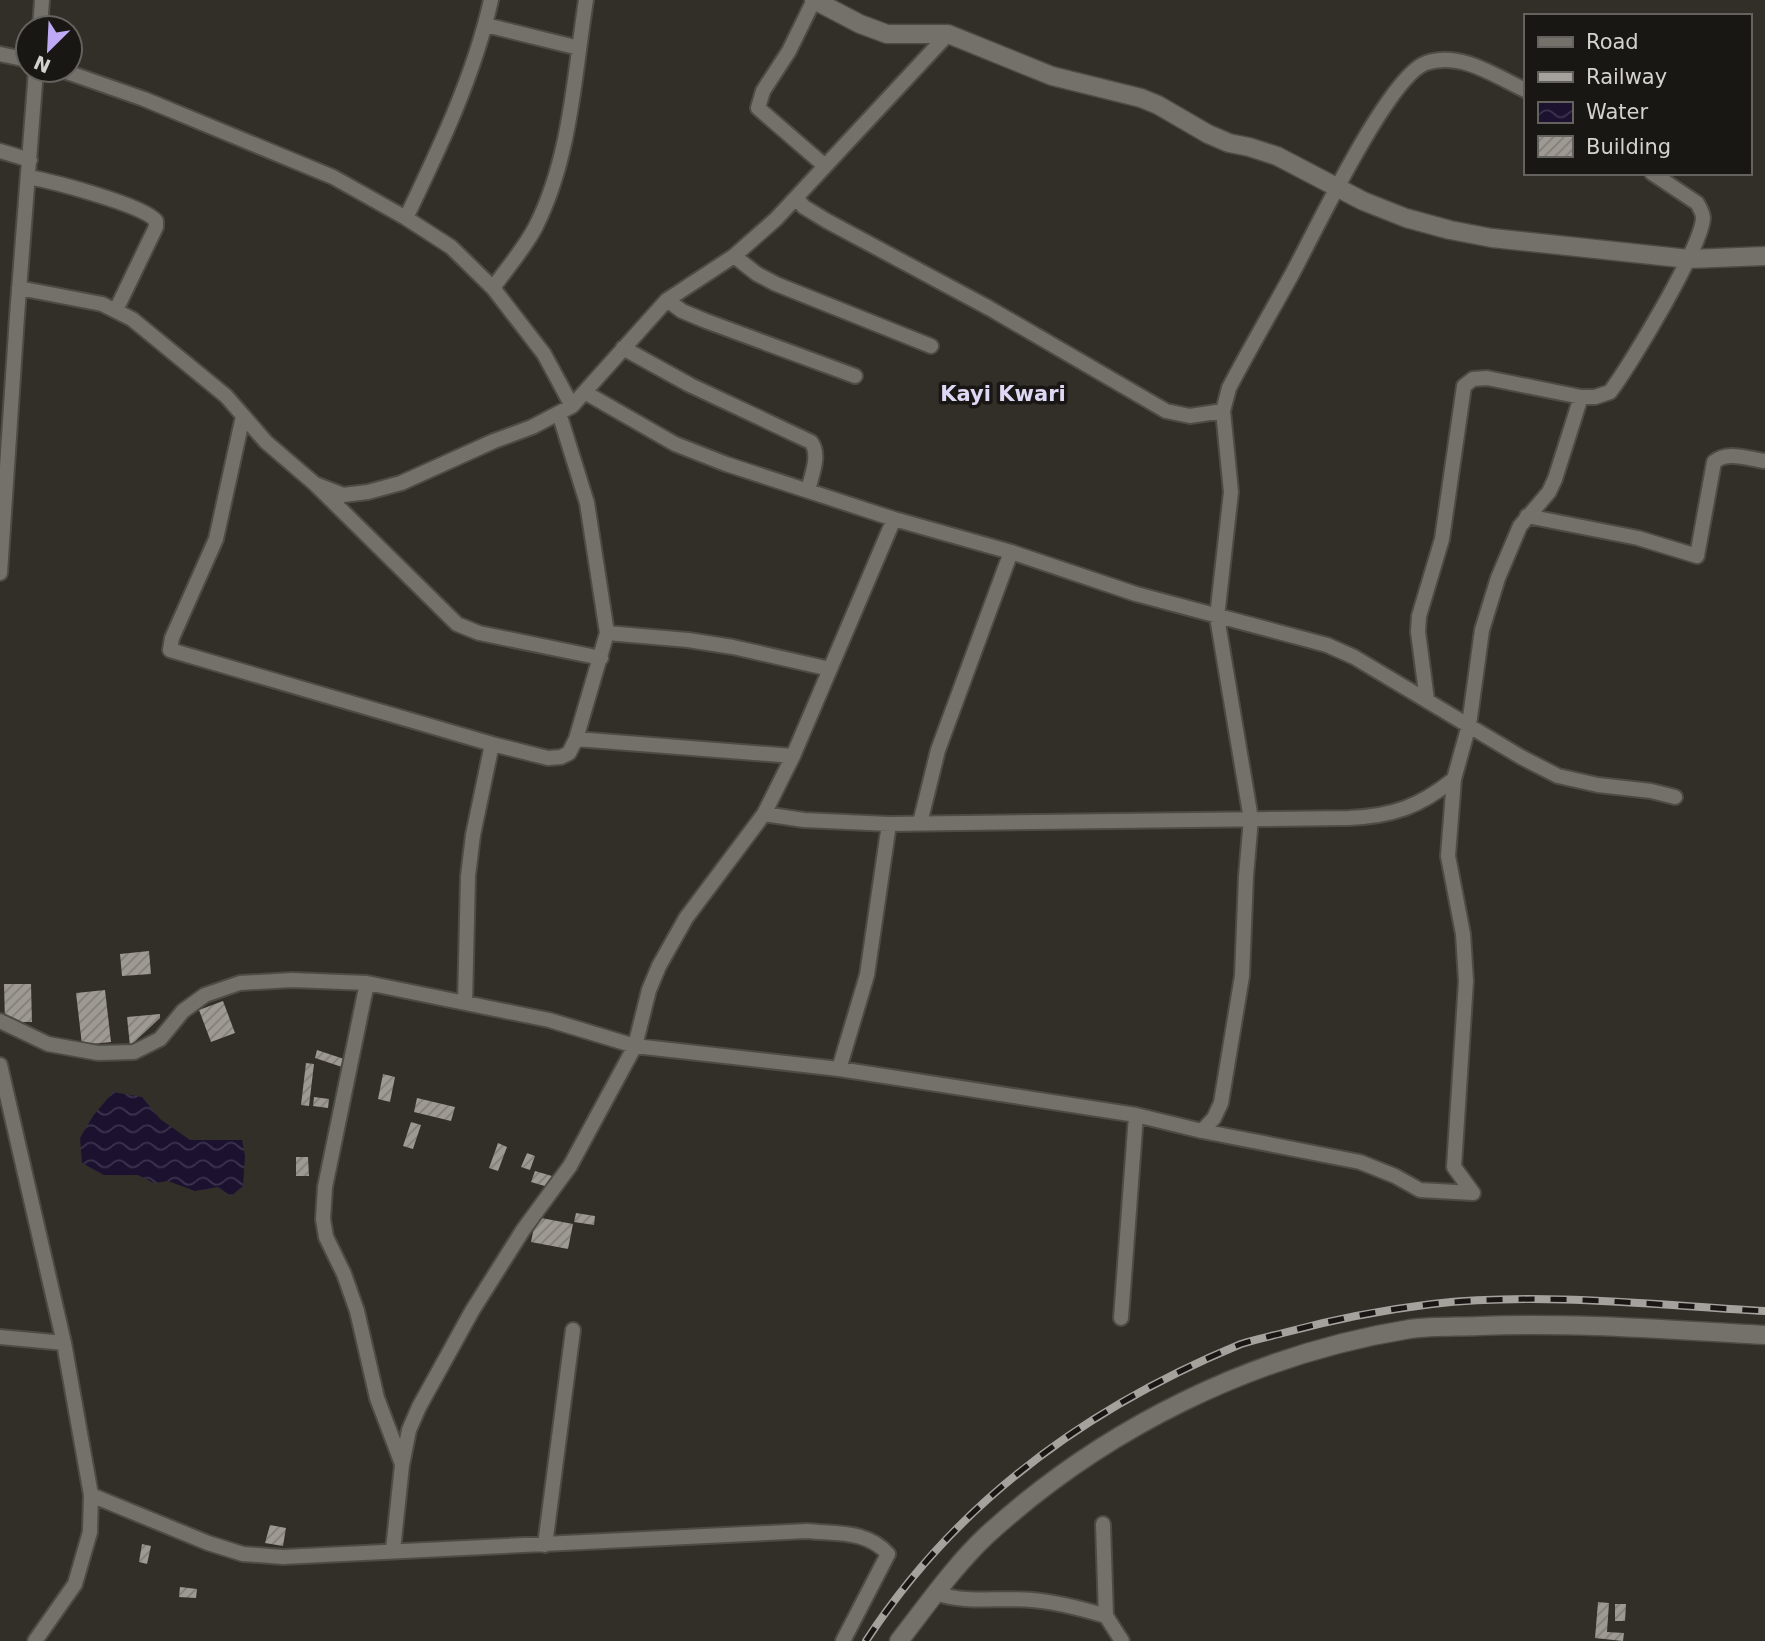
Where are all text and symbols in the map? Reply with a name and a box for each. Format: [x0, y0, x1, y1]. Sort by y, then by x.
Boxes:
north arrow [14, 14, 84, 84]
legend [1524, 14, 1751, 175]
text: Road [1586, 30, 1639, 54]
text: N [30, 51, 54, 78]
text: Railway [1586, 65, 1667, 89]
text: Water [1586, 100, 1648, 124]
text: Building [1586, 135, 1671, 159]
district label: Kayi Kwari [940, 382, 1066, 406]

